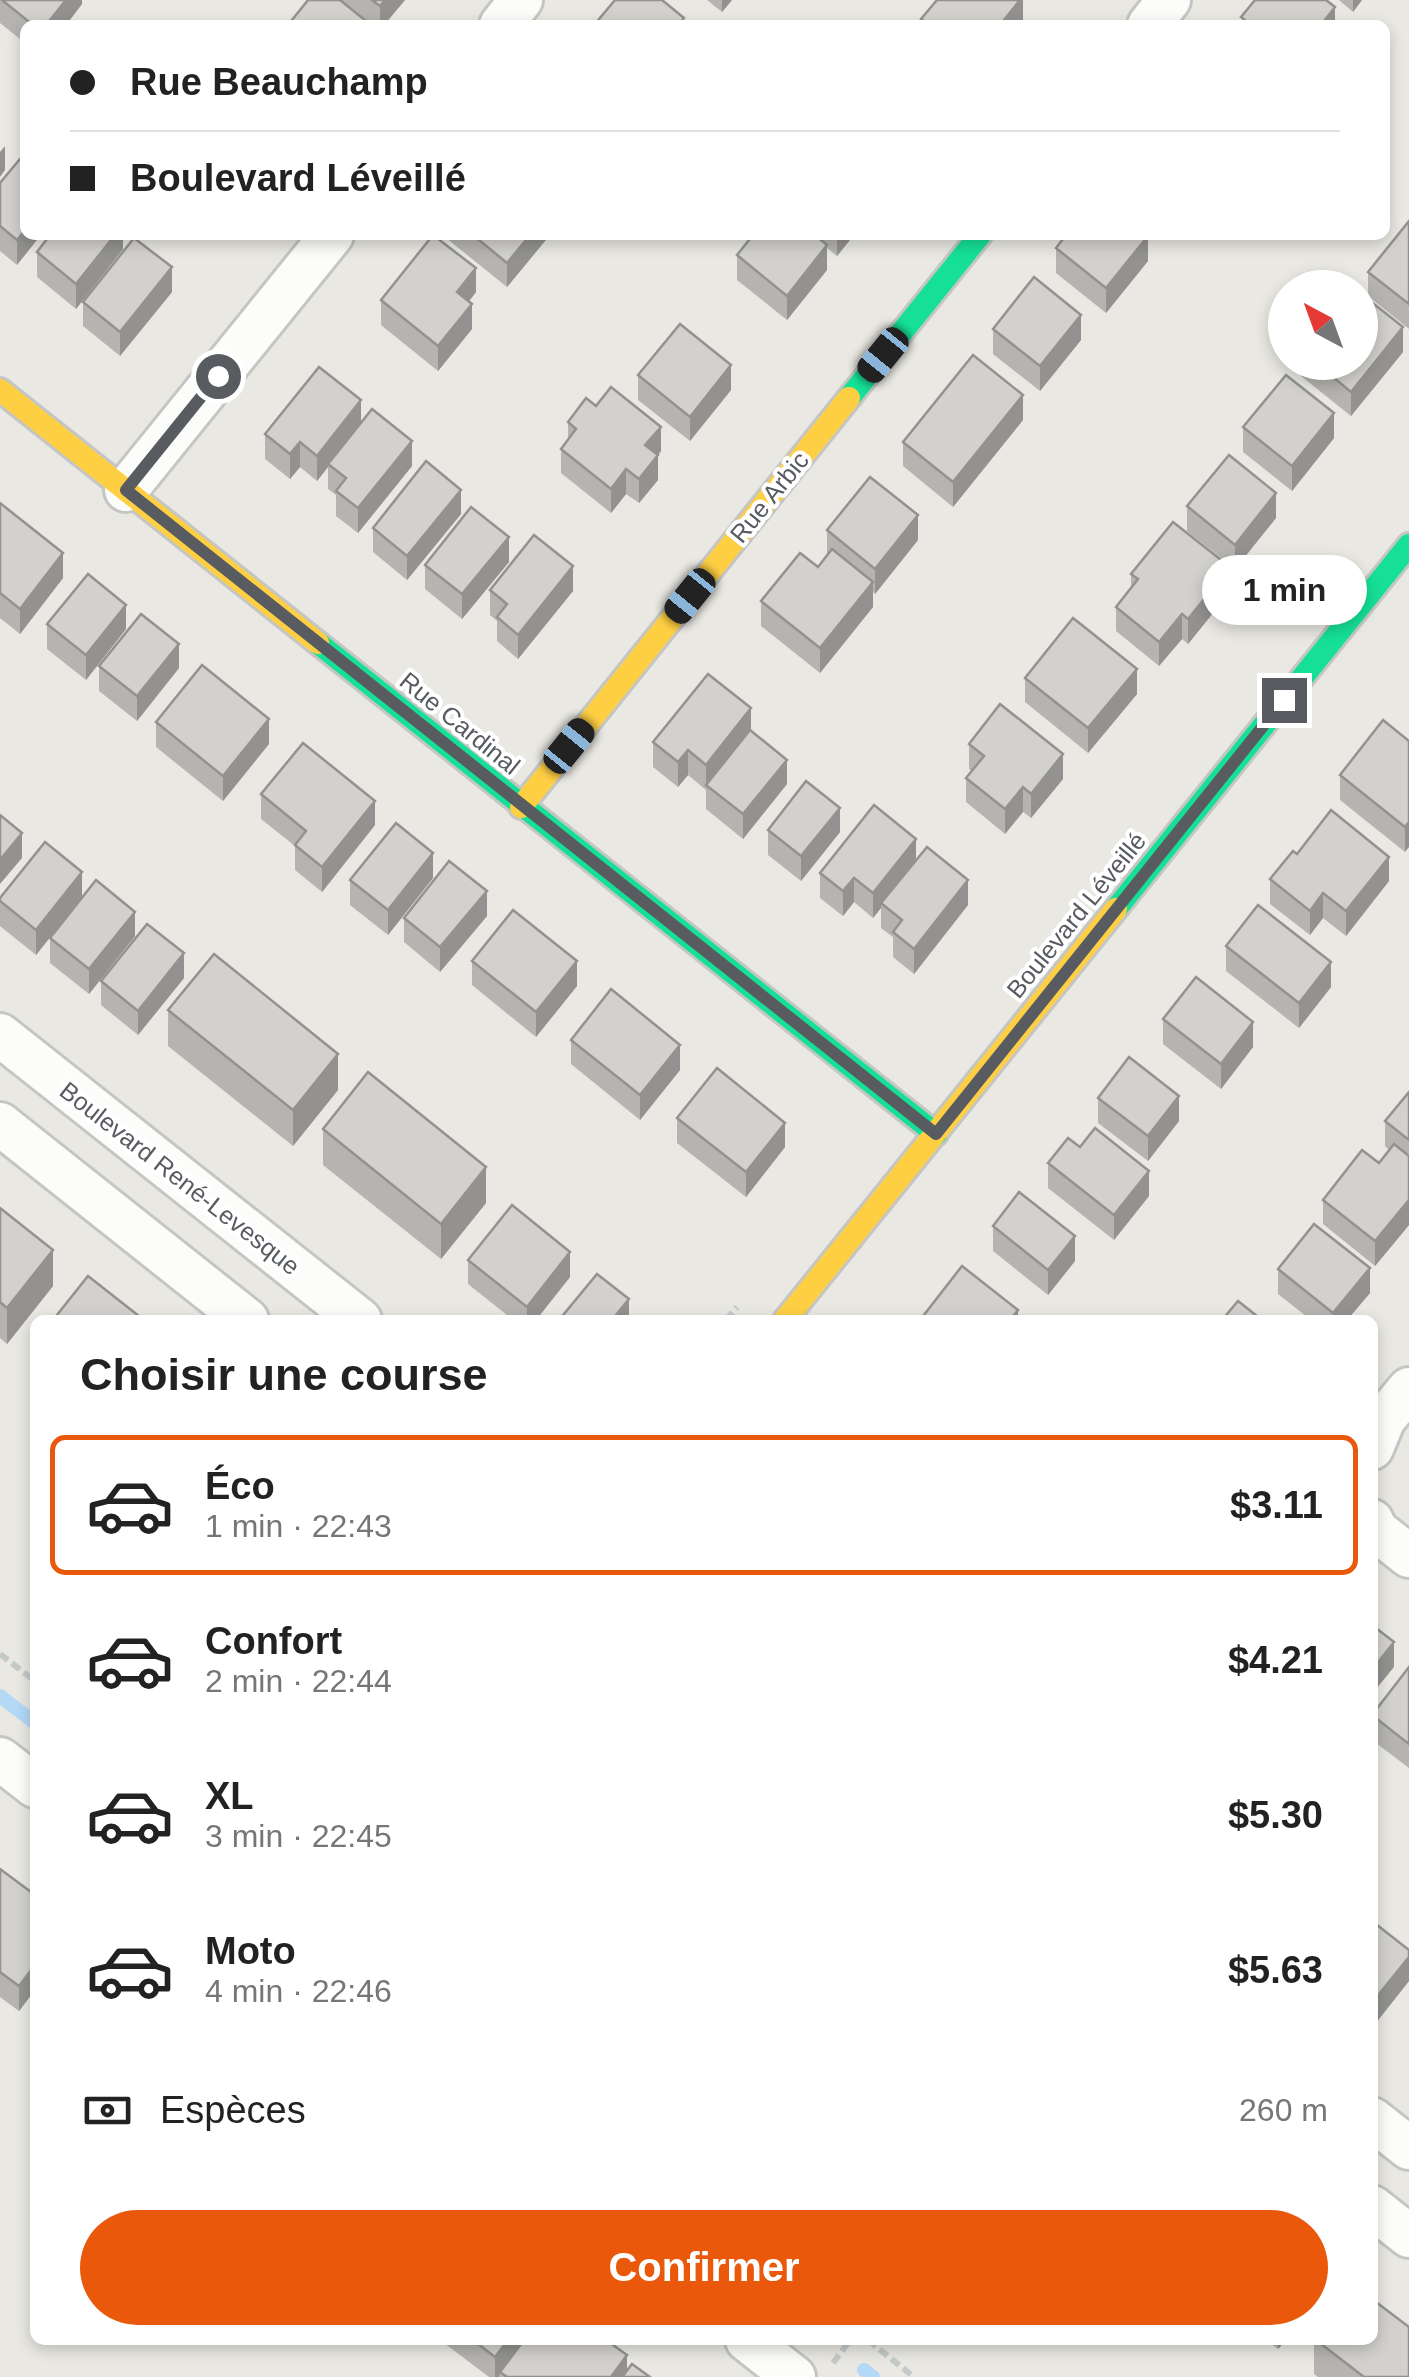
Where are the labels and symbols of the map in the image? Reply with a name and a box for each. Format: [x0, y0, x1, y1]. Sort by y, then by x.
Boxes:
north arrow [1268, 270, 1378, 380]
car [852, 322, 914, 388]
route start [196, 354, 241, 399]
street label: Rue Arbic [724, 446, 814, 548]
callout: 1 min [1202, 555, 1366, 625]
car [659, 563, 721, 629]
street label: Rue Cardinal [394, 666, 526, 780]
route end [1262, 678, 1307, 723]
car [538, 713, 600, 779]
street label: Boulevard Léveillé [1001, 827, 1151, 1003]
street label: Boulevard René-Levesque [55, 1076, 305, 1280]

